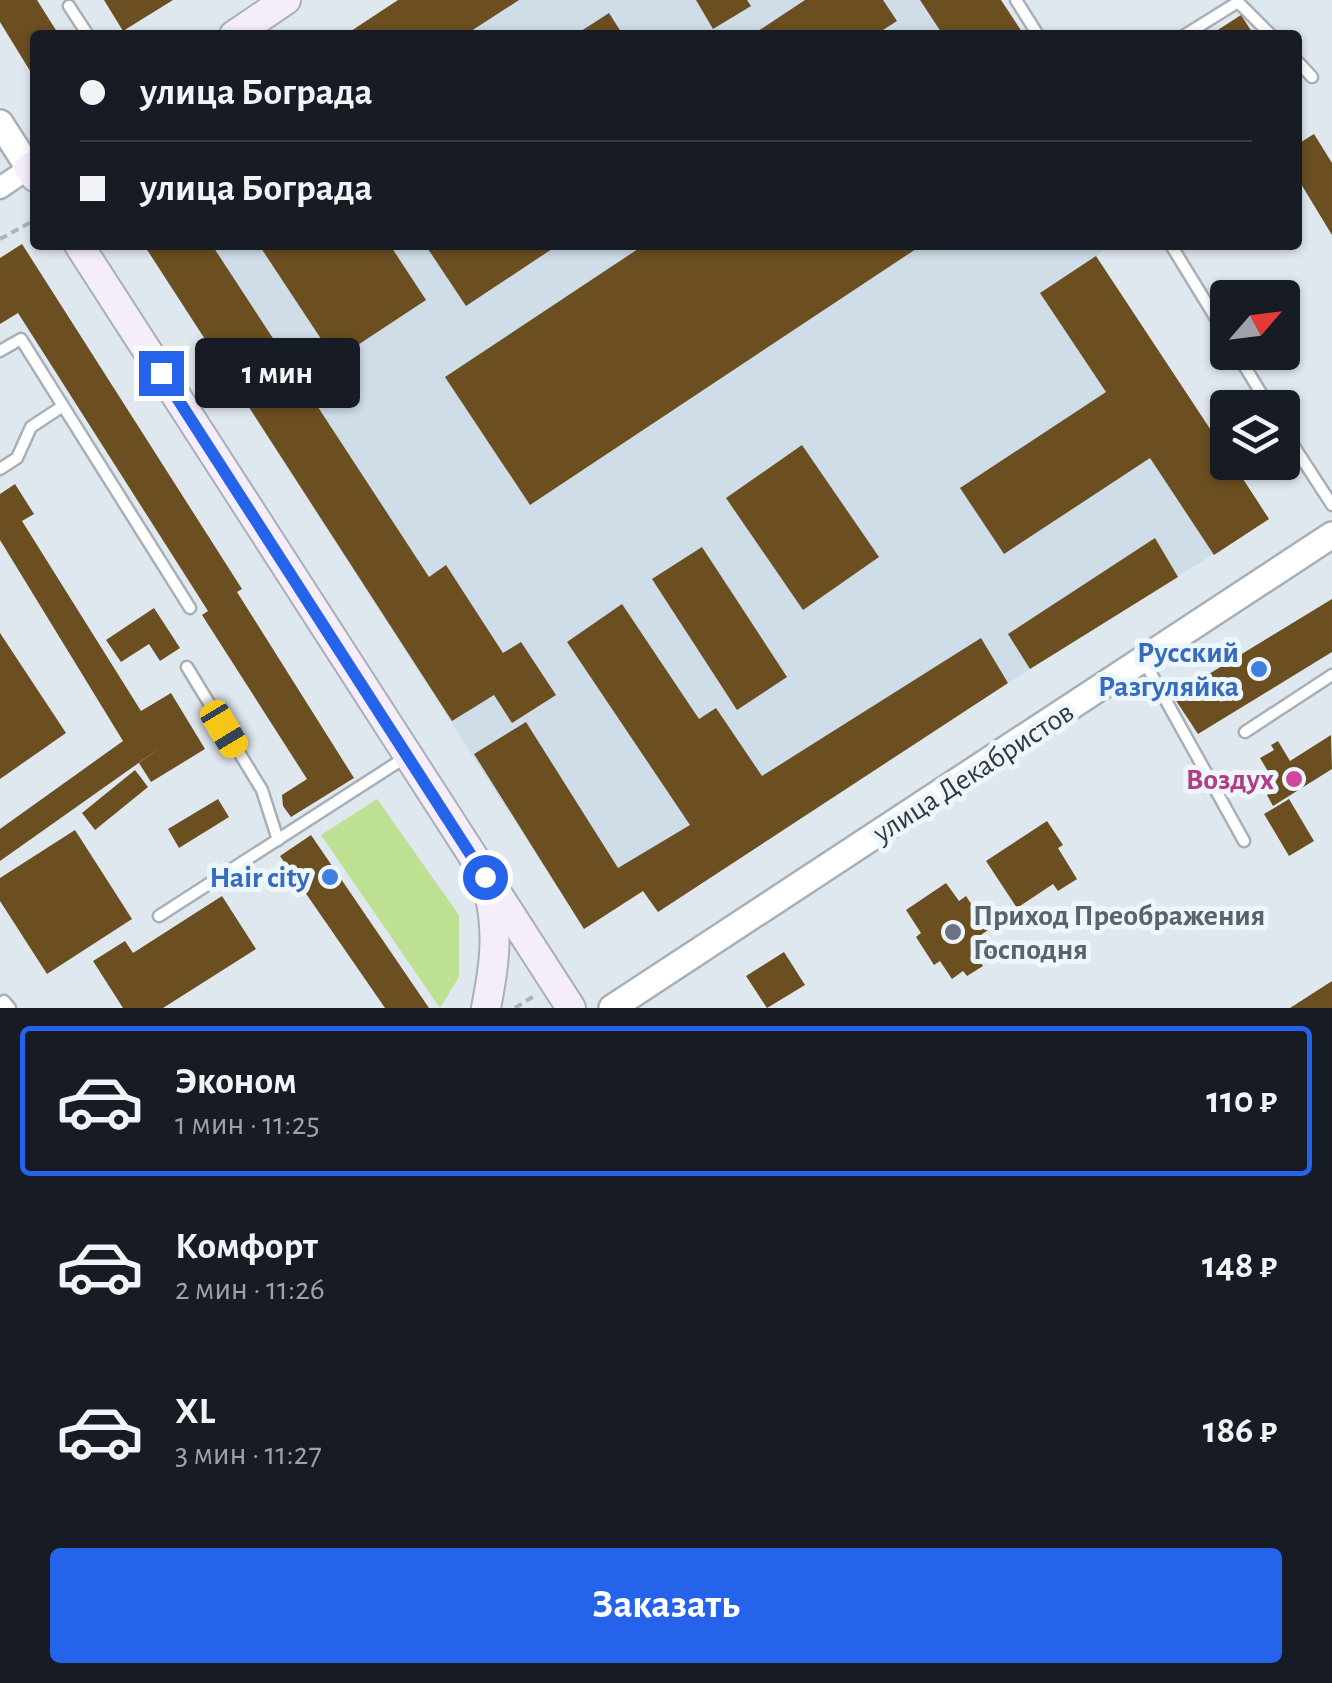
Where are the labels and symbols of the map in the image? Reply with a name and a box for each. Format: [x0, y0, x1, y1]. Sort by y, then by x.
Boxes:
north arrow [1210, 280, 1300, 370]
callout: 1 мин [196, 338, 361, 408]
route end [139, 351, 184, 396]
place label: Русский Разгуляйка [1098, 638, 1239, 702]
marker: Русский Разгуляйка [1248, 658, 1270, 680]
car [196, 696, 252, 762]
street label: улица Декабристов [867, 697, 1079, 849]
place label: Воздух [1186, 765, 1274, 795]
marker: Воздух [1283, 768, 1305, 790]
route start [463, 855, 508, 900]
place label: Hair city [209, 863, 311, 893]
marker: Hair city [319, 866, 341, 888]
place label: Приход Преображения Господня [973, 901, 1265, 965]
marker: Приход Преображения Господня [942, 921, 964, 943]

